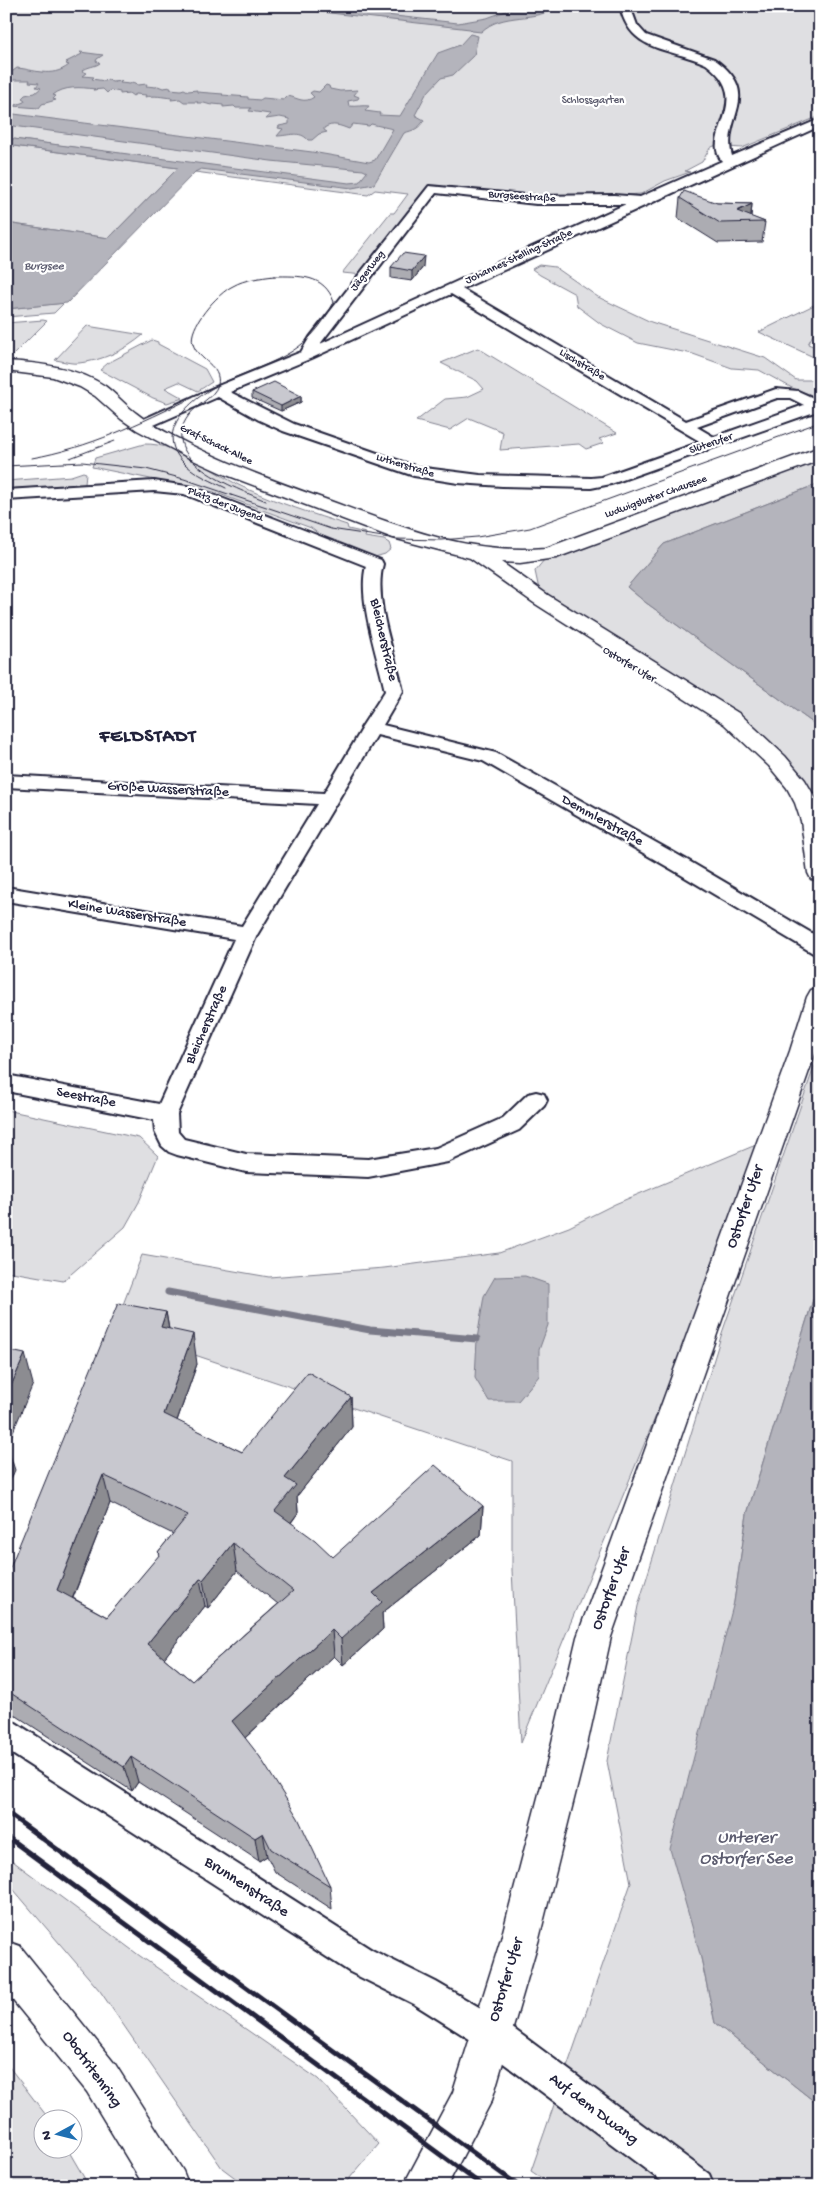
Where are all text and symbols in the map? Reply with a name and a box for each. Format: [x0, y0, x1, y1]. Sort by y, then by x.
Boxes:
park label: Schlossgarten [562, 95, 625, 107]
street label: Burgseestraße [487, 189, 556, 205]
street label: Johannes-Stelling-Straße [464, 227, 575, 287]
street label: Jägerweg [348, 248, 388, 294]
water label: Burgsee [24, 260, 65, 274]
street label: Lischstraße [557, 347, 607, 383]
street label: Graf-Schack-Allee [178, 421, 255, 468]
street label: Slüterufer [688, 430, 735, 457]
street label: Lutherstraße [375, 451, 436, 481]
street label: Ludwigsluster Chaussee [603, 473, 709, 521]
street label: Platz der Jugend [185, 485, 266, 525]
street label: Bleicherstraße [365, 596, 401, 684]
street label: Ostorfer Ufer [600, 644, 659, 686]
district label: FELDSTADT [99, 726, 197, 749]
street label: Große Wasserstraße [107, 778, 230, 802]
street label: Demmlerstraße [557, 791, 647, 851]
street label: Kleine Wasserstraße [67, 896, 188, 932]
street label: Bleicherstraße [182, 982, 232, 1068]
street label: Seestraße [55, 1084, 118, 1112]
street label: Ostorfer Ufer [723, 1162, 770, 1251]
street label: Ostorfer Ufer [588, 1544, 636, 1633]
water label: Unterer Ostorfer See [700, 1828, 793, 1870]
street label: Brunnenstraße [199, 1853, 293, 1923]
street label: Ostorfer Ufer [485, 1934, 529, 2024]
street label: Obotritenring [57, 2028, 125, 2112]
street label: Auf dem Dwang [545, 2070, 641, 2150]
north arrow [32, 2110, 82, 2160]
text: N [39, 2130, 57, 2141]

